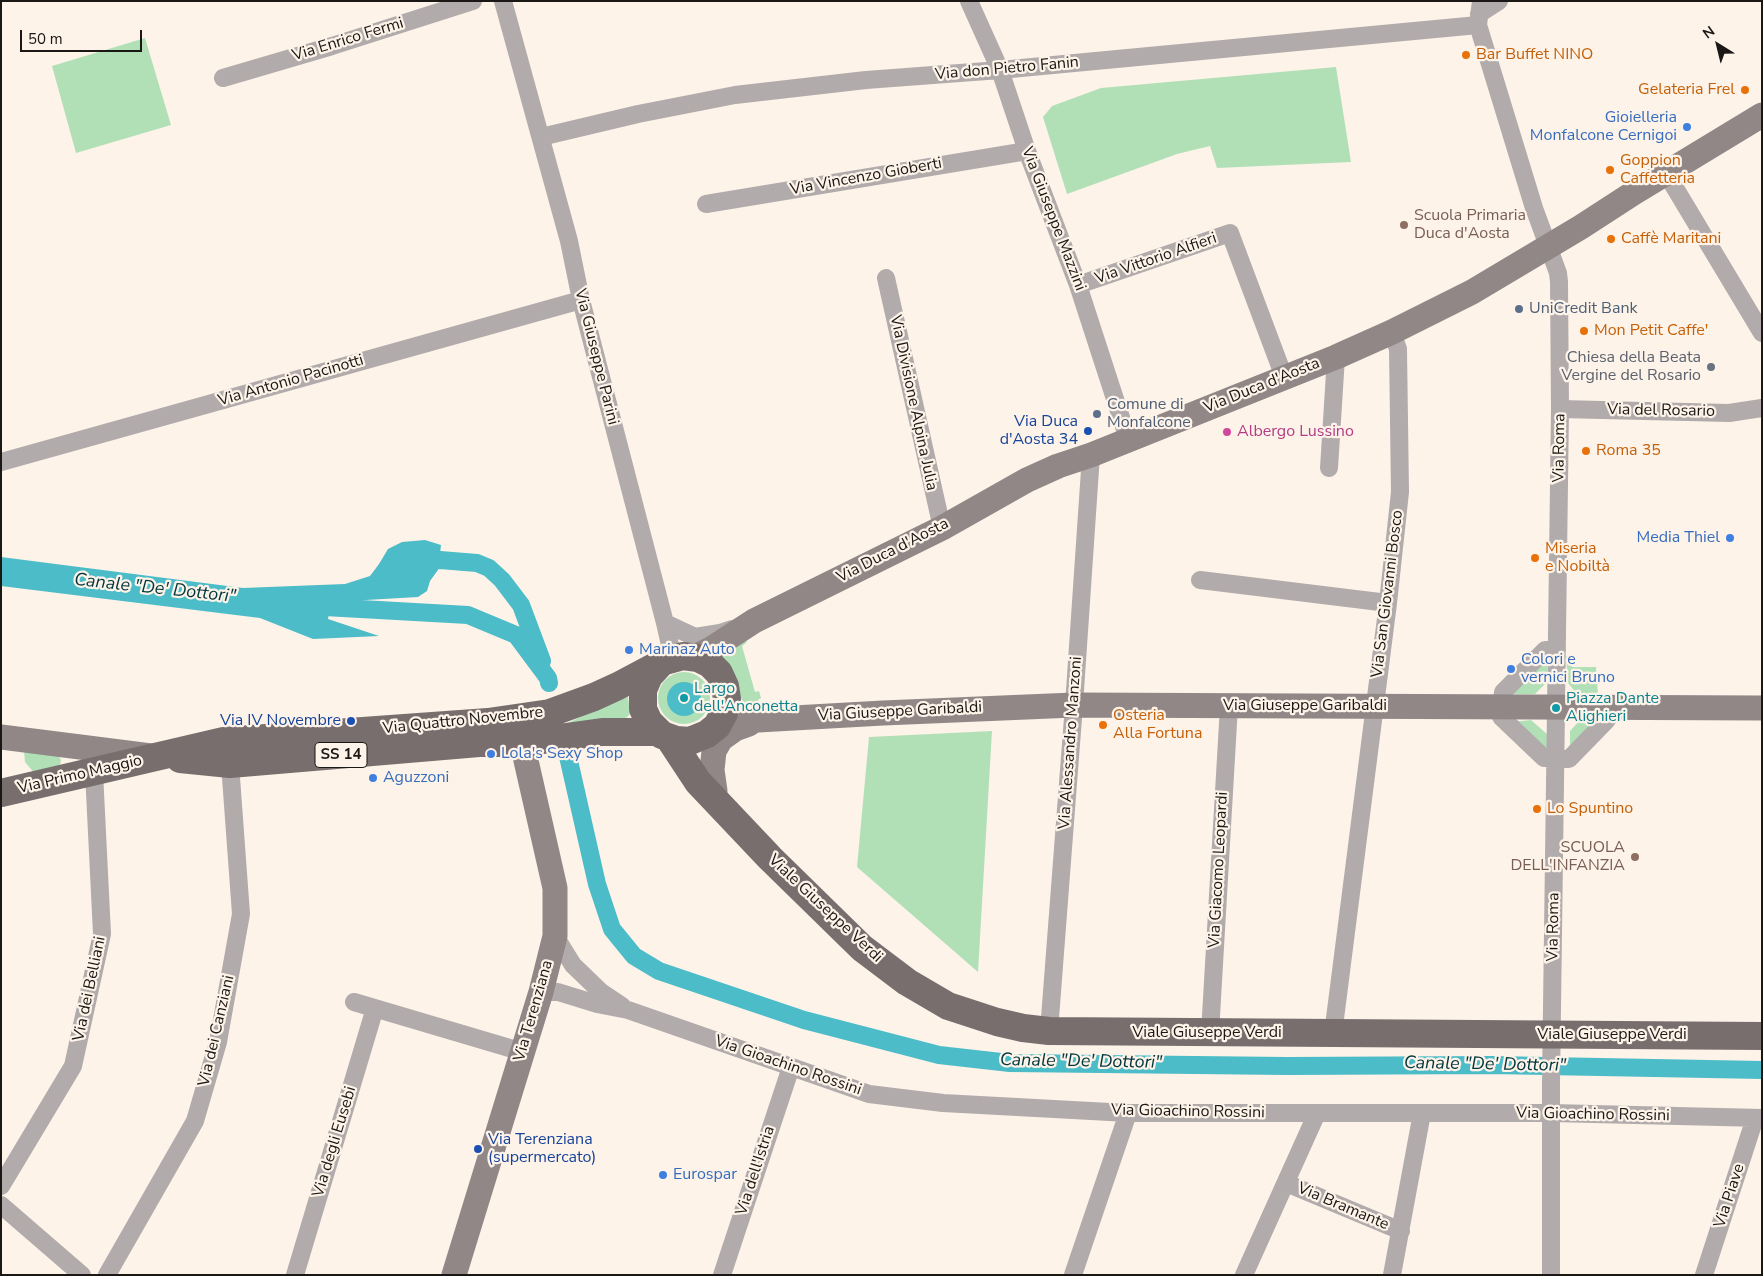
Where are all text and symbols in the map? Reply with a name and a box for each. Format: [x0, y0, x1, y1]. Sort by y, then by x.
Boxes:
street label: Via Enrico Fermi [290, 14, 406, 66]
scale bar [22, 20, 145, 52]
north arrow [1693, 20, 1743, 70]
text: N [1699, 22, 1719, 43]
text: 50 m [28, 29, 63, 49]
place label: Bar Buffet NINO [1476, 45, 1593, 65]
marker: Bar Buffet NINO [1460, 49, 1472, 61]
street label: Via don Pietro Fanin [934, 53, 1080, 85]
place label: Gelateria Frel [1638, 80, 1735, 100]
marker: Gelateria Frel [1739, 84, 1751, 96]
place label: Gioielleria Monfalcone Cernigoi [1530, 108, 1677, 146]
marker: Gioielleria Monfalcone Cernigoi [1681, 121, 1693, 133]
street label: Via Giuseppe Mazzini [1017, 144, 1089, 294]
place label: Goppion Caffetteria [1620, 151, 1695, 189]
street label: Via Vincenzo Gioberti [789, 154, 943, 200]
marker: Goppion Caffetteria [1604, 164, 1616, 176]
place label: Scuola Primaria Duca d'Aosta [1414, 206, 1526, 244]
marker: Scuola Primaria Duca d'Aosta [1398, 219, 1410, 231]
street label: Via Vittorio Alfieri [1093, 229, 1219, 289]
place label: Caffè Maritani [1621, 229, 1721, 249]
marker: Caffè Maritani [1605, 233, 1617, 245]
street label: Via Giuseppe Parini [570, 287, 622, 427]
place label: UniCredit Bank [1529, 299, 1637, 319]
marker: UniCredit Bank [1513, 303, 1525, 315]
street label: Via Divisione Alpina Julia [885, 313, 941, 493]
place label: Mon Petit Caffe' [1594, 321, 1708, 341]
marker: Mon Petit Caffe' [1578, 325, 1590, 337]
place label: Chiesa della Beata Vergine del Rosario [1561, 348, 1701, 386]
street label: Via Antonio Pacinotti [216, 351, 366, 411]
street label: Via Duca d'Aosta [1201, 354, 1323, 418]
marker: Chiesa della Beata Vergine del Rosario [1705, 361, 1717, 373]
place label: Comune di Monfalcone [1107, 395, 1191, 433]
street label: Via del Rosario [1607, 400, 1715, 422]
marker: Comune di Monfalcone [1091, 408, 1103, 420]
place label: Via Duca d'Aosta 34 [1000, 412, 1078, 450]
street label: Via Roma [1550, 413, 1570, 483]
place label: Albergo Lussino [1237, 422, 1354, 442]
marker: Via Duca d'Aosta 34 [1082, 425, 1094, 437]
marker: Albergo Lussino [1221, 426, 1233, 438]
place label: Roma 35 [1596, 441, 1661, 461]
marker: Roma 35 [1580, 445, 1592, 457]
street label: Via San Giovanni Bosco [1368, 509, 1408, 679]
street label: Via Duca d'Aosta [834, 514, 952, 588]
place label: Media Thiel [1636, 528, 1720, 548]
marker: Media Thiel [1724, 532, 1736, 544]
place label: Miseria e Nobiltà [1545, 539, 1610, 577]
marker: Miseria e Nobiltà [1529, 552, 1541, 564]
water label: Canale "De' Dottori" [73, 570, 237, 608]
place label: Marinaz Auto [639, 640, 735, 660]
marker: Marinaz Auto [623, 644, 635, 656]
place label: Colori e vernici Bruno [1521, 650, 1615, 688]
street label: Via Alessandro Manzoni [1055, 656, 1087, 830]
marker: Colori e vernici Bruno [1505, 663, 1517, 675]
place label: Largo dell'Anconetta [694, 679, 798, 717]
place label: Piazza Dante Alighieri [1566, 689, 1659, 727]
marker: Largo dell'Anconetta [678, 692, 690, 704]
street label: Via Giuseppe Garibaldi [1223, 696, 1387, 716]
street label: Via Giuseppe Garibaldi [818, 698, 982, 726]
marker: Piazza Dante Alighieri [1550, 702, 1562, 714]
street label: Via Quattro Novembre [382, 703, 544, 739]
place label: Osteria Alla Fortuna [1113, 706, 1202, 744]
place label: Via IV Novembre [220, 711, 341, 731]
marker: Via IV Novembre [345, 715, 357, 727]
marker: Osteria Alla Fortuna [1097, 719, 1109, 731]
road number: SS 14 [315, 742, 367, 768]
place label: Lola's Sexy Shop [501, 744, 623, 764]
marker: Lola's Sexy Shop [485, 748, 497, 760]
street label: Via Primo Maggio [16, 751, 144, 799]
place label: Aguzzoni [383, 768, 449, 788]
marker: Aguzzoni [367, 772, 379, 784]
street label: Via Giacomo Leopardi [1205, 791, 1233, 949]
place label: Lo Spuntino [1547, 799, 1633, 819]
marker: Lo Spuntino [1531, 803, 1543, 815]
place label: SCUOLA DELL'INFANZIA [1510, 838, 1625, 876]
street label: Viale Giuseppe Verdi [764, 851, 886, 967]
marker: SCUOLA DELL'INFANZIA [1629, 851, 1641, 863]
street label: Via Roma [1544, 892, 1564, 962]
street label: Via dei Belliani [70, 935, 110, 1043]
street label: Via Terenziana [510, 958, 558, 1064]
street label: Via dei Canziani [195, 974, 239, 1088]
street label: Viale Giuseppe Verdi [1132, 1023, 1282, 1043]
street label: Viale Giuseppe Verdi [1537, 1025, 1687, 1045]
street label: Via Gioachino Rossini [712, 1032, 864, 1100]
water label: Canale "De' Dottori" [1000, 1050, 1162, 1074]
water label: Canale "De' Dottori" [1404, 1053, 1566, 1077]
street label: Via degli Eusebi [309, 1084, 361, 1200]
street label: Via Gioachino Rossini [1111, 1101, 1265, 1123]
street label: Via Gioachino Rossini [1516, 1104, 1670, 1126]
street label: Via dell'Istria [733, 1124, 779, 1218]
place label: Via Terenziana (supermercato) [488, 1130, 596, 1168]
marker: Via Terenziana (supermercato) [472, 1143, 484, 1155]
street label: Via Piave [1711, 1162, 1749, 1230]
place label: Eurospar [673, 1165, 737, 1185]
marker: Eurospar [657, 1169, 669, 1181]
street label: Via Bramante [1294, 1179, 1392, 1235]

